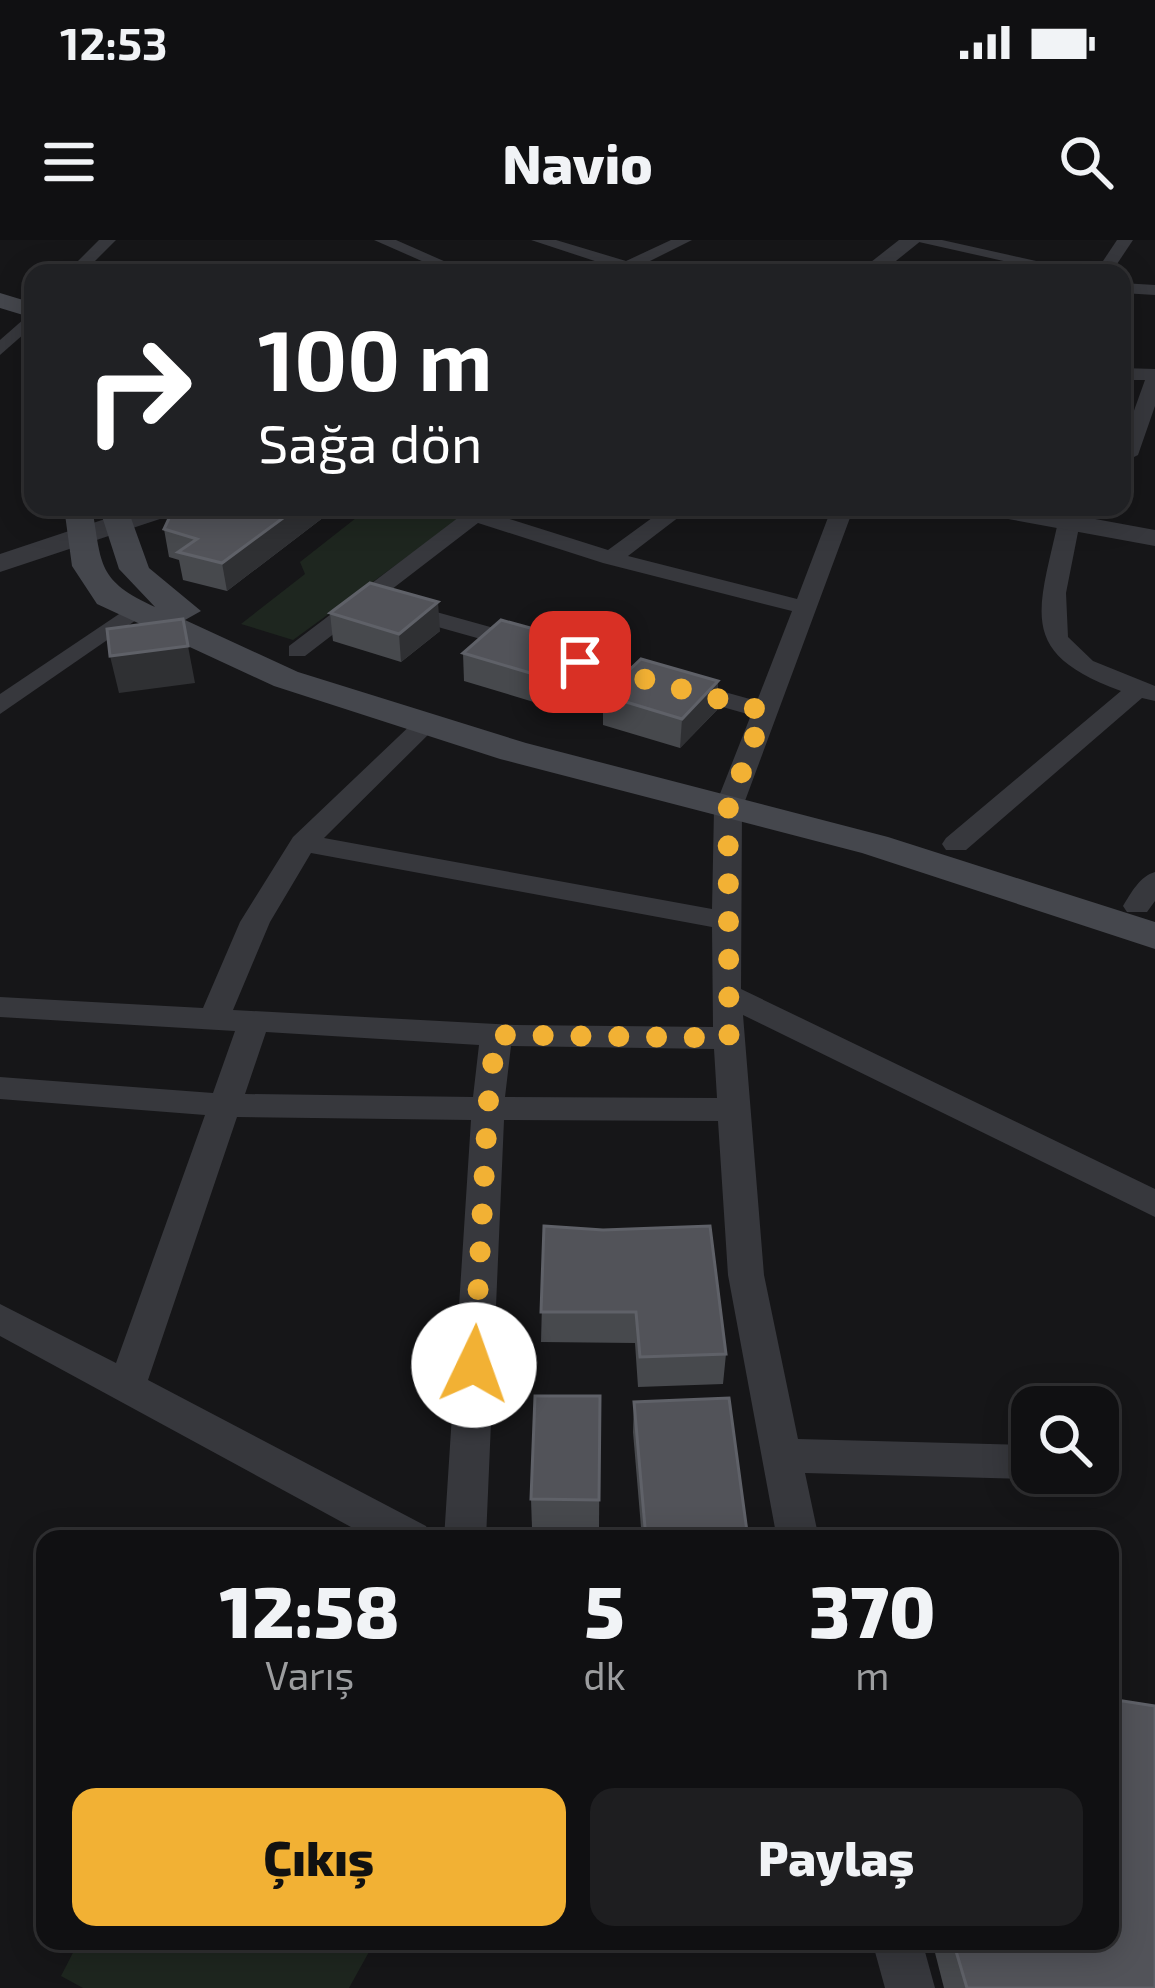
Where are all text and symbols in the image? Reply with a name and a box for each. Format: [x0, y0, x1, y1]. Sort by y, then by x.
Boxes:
text: 12:53 [60, 15, 168, 69]
icon: menu [36, 129, 102, 195]
icon: search [1053, 129, 1119, 195]
text: Navio [502, 130, 653, 195]
text: 100 m [258, 307, 492, 408]
icon: right [60, 312, 216, 468]
text: Sağa dön [258, 409, 482, 474]
pin [529, 611, 631, 713]
icon: arrive [547, 629, 613, 695]
position arrow [411, 1302, 537, 1428]
map controls [1011, 1386, 1119, 1494]
button: search [1011, 1386, 1119, 1494]
text: 12:58 [220, 1566, 400, 1652]
text: 5 [584, 1566, 625, 1652]
text: 370 [809, 1566, 935, 1652]
text: Varış [265, 1651, 354, 1698]
text: dk [583, 1651, 626, 1698]
text: m [855, 1651, 889, 1698]
button: Çıkış [72, 1788, 566, 1926]
button: Paylaş [590, 1788, 1083, 1926]

